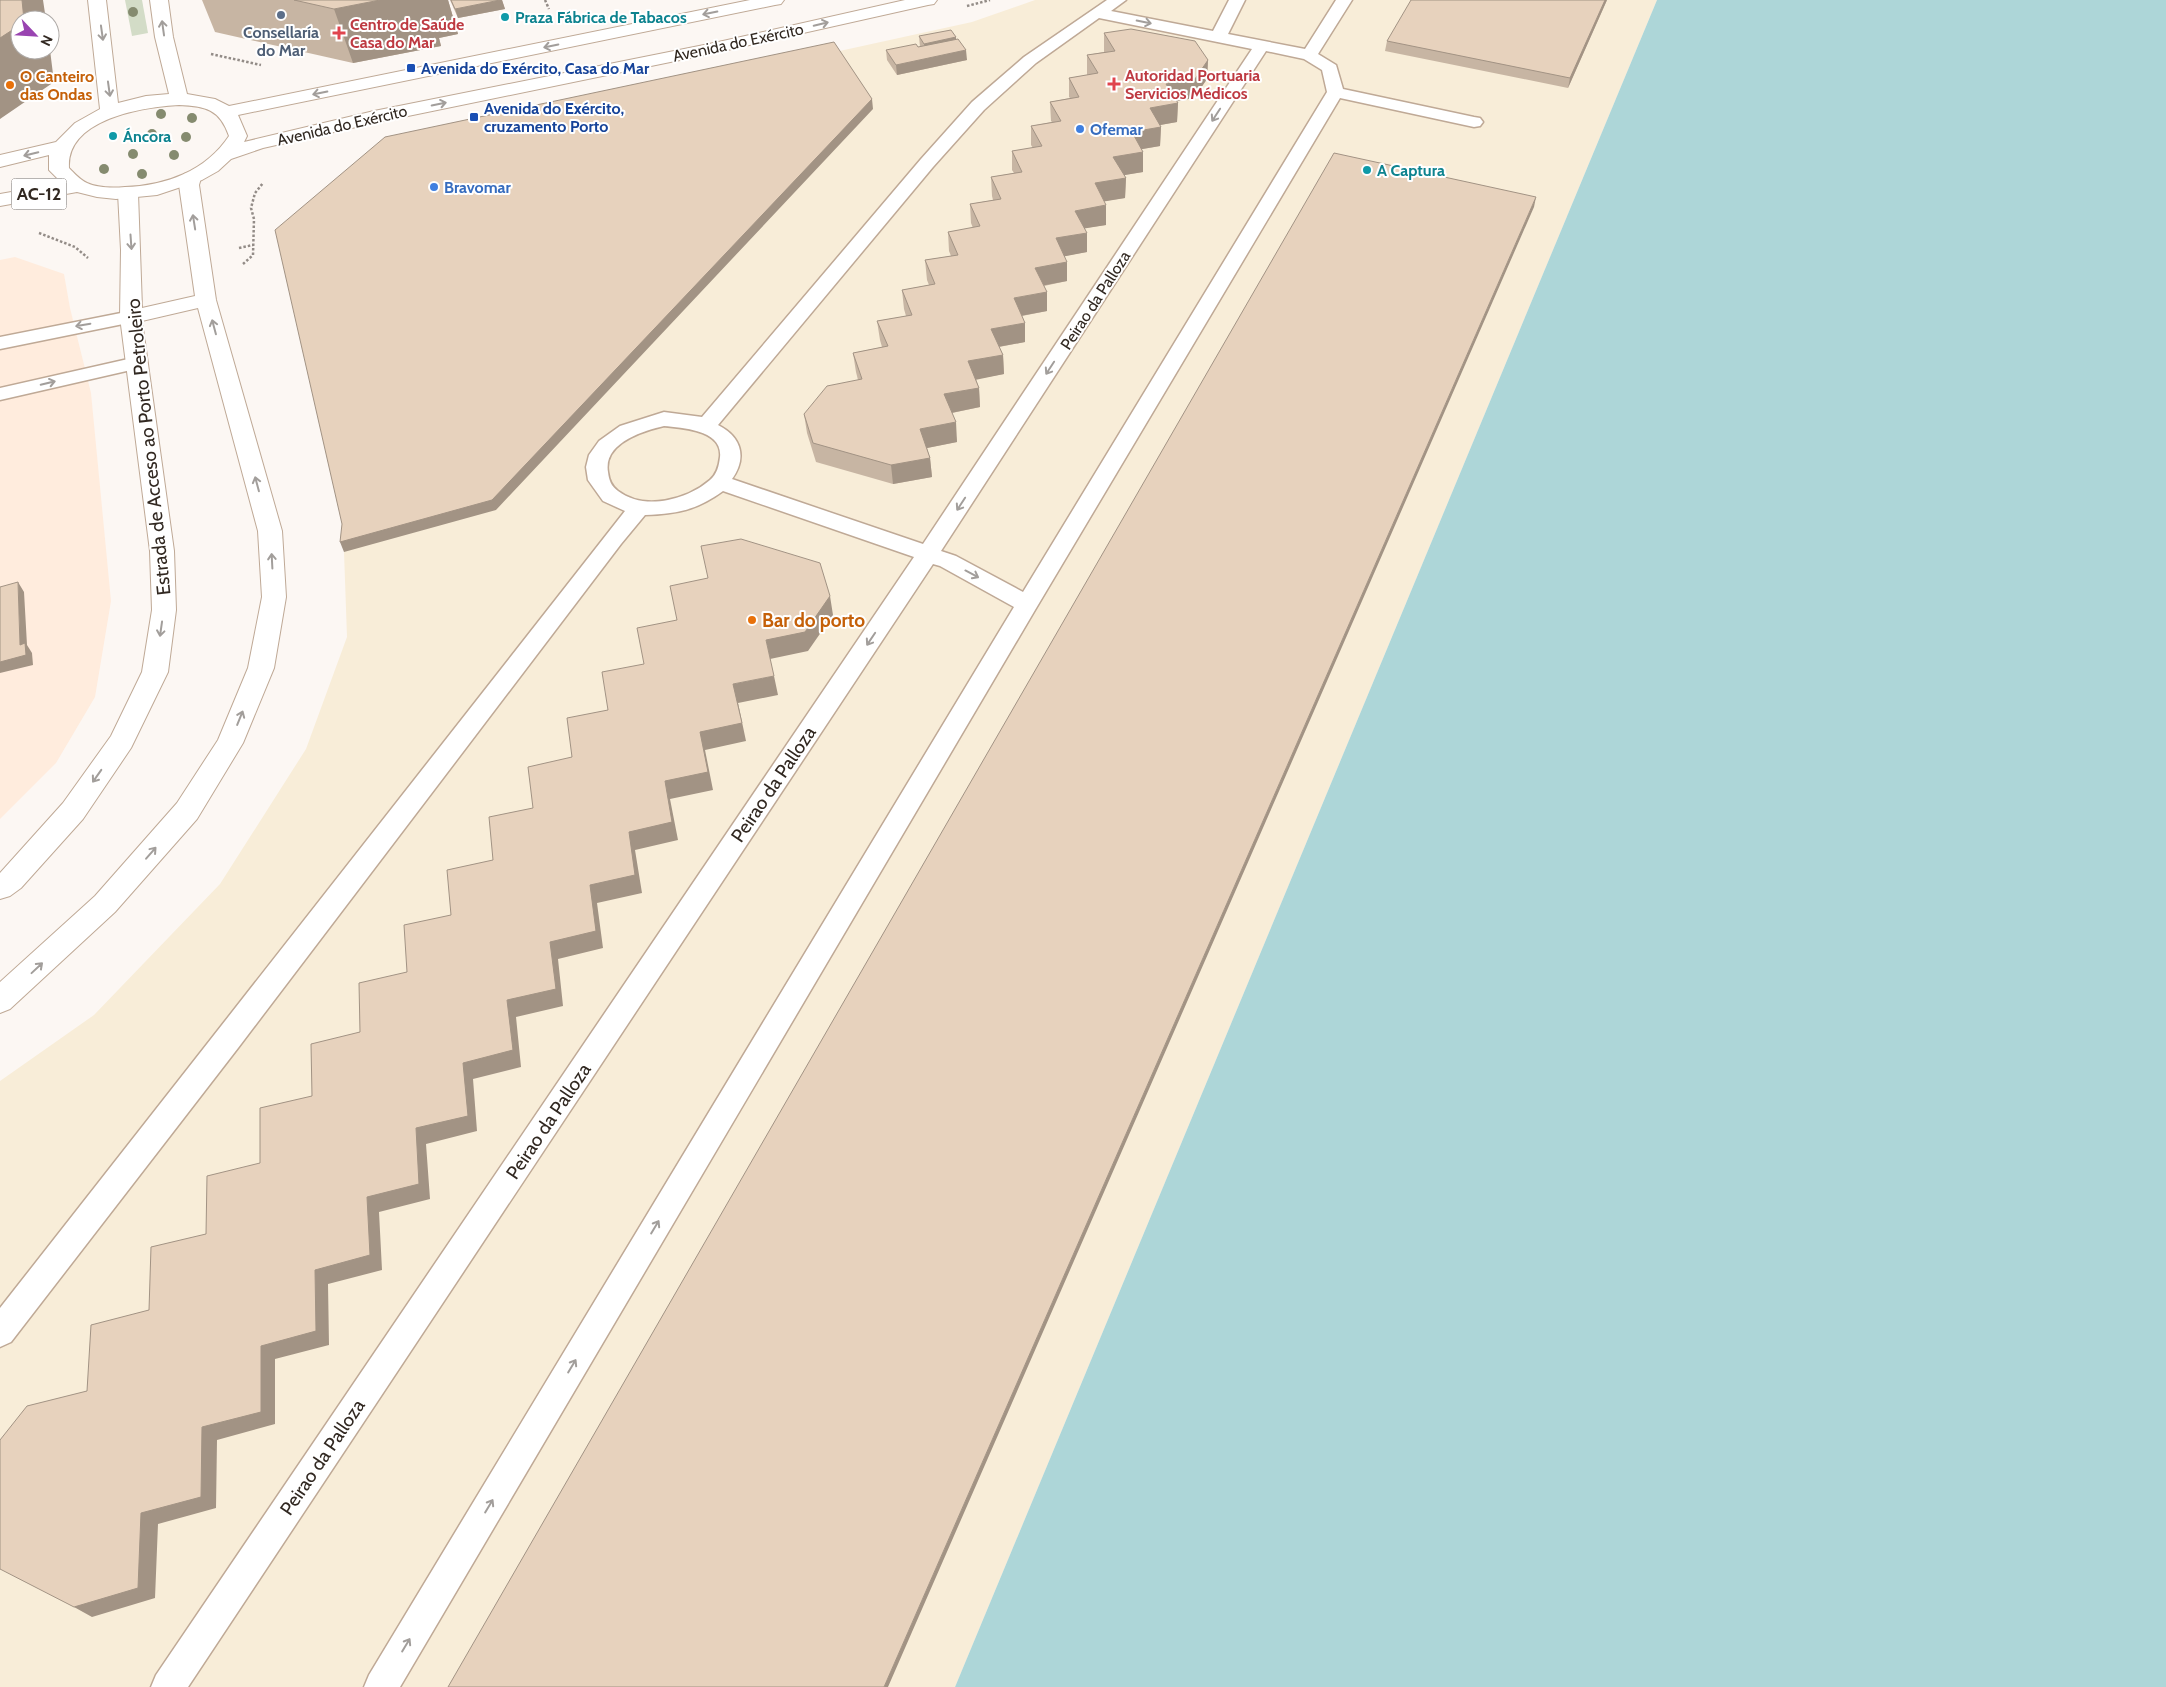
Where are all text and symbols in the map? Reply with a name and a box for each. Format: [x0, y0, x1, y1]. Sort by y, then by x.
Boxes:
place label: Praza Fábrica de Tabacos [515, 8, 687, 27]
marker: Consellaría do Mar [275, 9, 287, 21]
one-way arrow [703, 9, 719, 18]
north arrow [10, 10, 60, 60]
marker: Praza Fábrica de Tabacos [499, 11, 511, 23]
place label: Centro de Saúde Casa do Mar [350, 15, 464, 52]
one-way arrow [1135, 18, 1151, 28]
street label: Avenida do Exército [671, 19, 805, 66]
one-way arrow [813, 19, 829, 28]
one-way arrow [157, 20, 167, 36]
place label: Consellaría do Mar [243, 23, 319, 60]
one-way arrow [97, 25, 107, 41]
marker: Centro de Saúde Casa do Mar [332, 26, 346, 40]
text: N [37, 32, 57, 49]
one-way arrow [543, 42, 559, 51]
place label: Avenida do Exército, Casa do Mar [421, 59, 650, 78]
marker: Avenida do Exército, Casa do Mar [405, 62, 417, 74]
place label: Autoridad Portuaria Servicios Médicos [1125, 66, 1260, 103]
place label: O Canteiro das Ondas [20, 67, 94, 104]
marker: Autoridad Portuaria Servicios Médicos [1107, 77, 1121, 91]
marker: O Canteiro das Ondas [4, 79, 16, 91]
one-way arrow [104, 81, 114, 97]
one-way arrow [312, 89, 328, 99]
one-way arrow [431, 98, 447, 108]
place label: Avenida do Exército, cruzamento Porto [484, 99, 624, 136]
street label: Avenida do Exército [275, 101, 409, 150]
one-way arrow [1211, 108, 1221, 122]
marker: Avenida do Exército, cruzamento Porto [468, 111, 480, 123]
place label: Ofemar [1090, 120, 1144, 139]
marker: Ofemar [1074, 123, 1086, 135]
place label: Áncora [123, 127, 171, 146]
marker: Áncora [107, 130, 119, 142]
one-way arrow [24, 150, 40, 159]
place label: A Captura [1377, 161, 1445, 180]
marker: A Captura [1361, 164, 1373, 176]
road number: AC-12 [12, 178, 66, 210]
place label: Bravomar [444, 178, 512, 197]
marker: Bravomar [428, 181, 440, 193]
one-way arrow [189, 215, 199, 231]
one-way arrow [126, 234, 135, 250]
street label: Peirao da Palloza [1057, 247, 1135, 353]
street label: Estrada de Acceso ao Porto Petroleiro [121, 297, 176, 596]
one-way arrow [75, 320, 91, 330]
one-way arrow [209, 320, 218, 336]
one-way arrow [1045, 361, 1055, 375]
one-way arrow [39, 378, 55, 387]
one-way arrow [252, 476, 261, 492]
one-way arrow [956, 497, 966, 511]
one-way arrow [267, 554, 276, 570]
one-way arrow [964, 570, 979, 580]
place label: Bar do porto [762, 609, 865, 632]
marker: Bar do porto [746, 614, 758, 626]
one-way arrow [156, 621, 166, 637]
one-way arrow [866, 632, 876, 646]
one-way arrow [236, 711, 245, 726]
street label: Peirao da Palloza [726, 722, 821, 847]
one-way arrow [92, 769, 102, 783]
one-way arrow [145, 846, 156, 859]
one-way arrow [30, 962, 43, 974]
street label: Peirao da Palloza [501, 1059, 596, 1184]
one-way arrow [651, 1220, 661, 1234]
one-way arrow [568, 1360, 578, 1374]
street label: Peirao da Palloza [275, 1395, 370, 1520]
one-way arrow [484, 1499, 494, 1513]
one-way arrow [401, 1639, 411, 1653]

